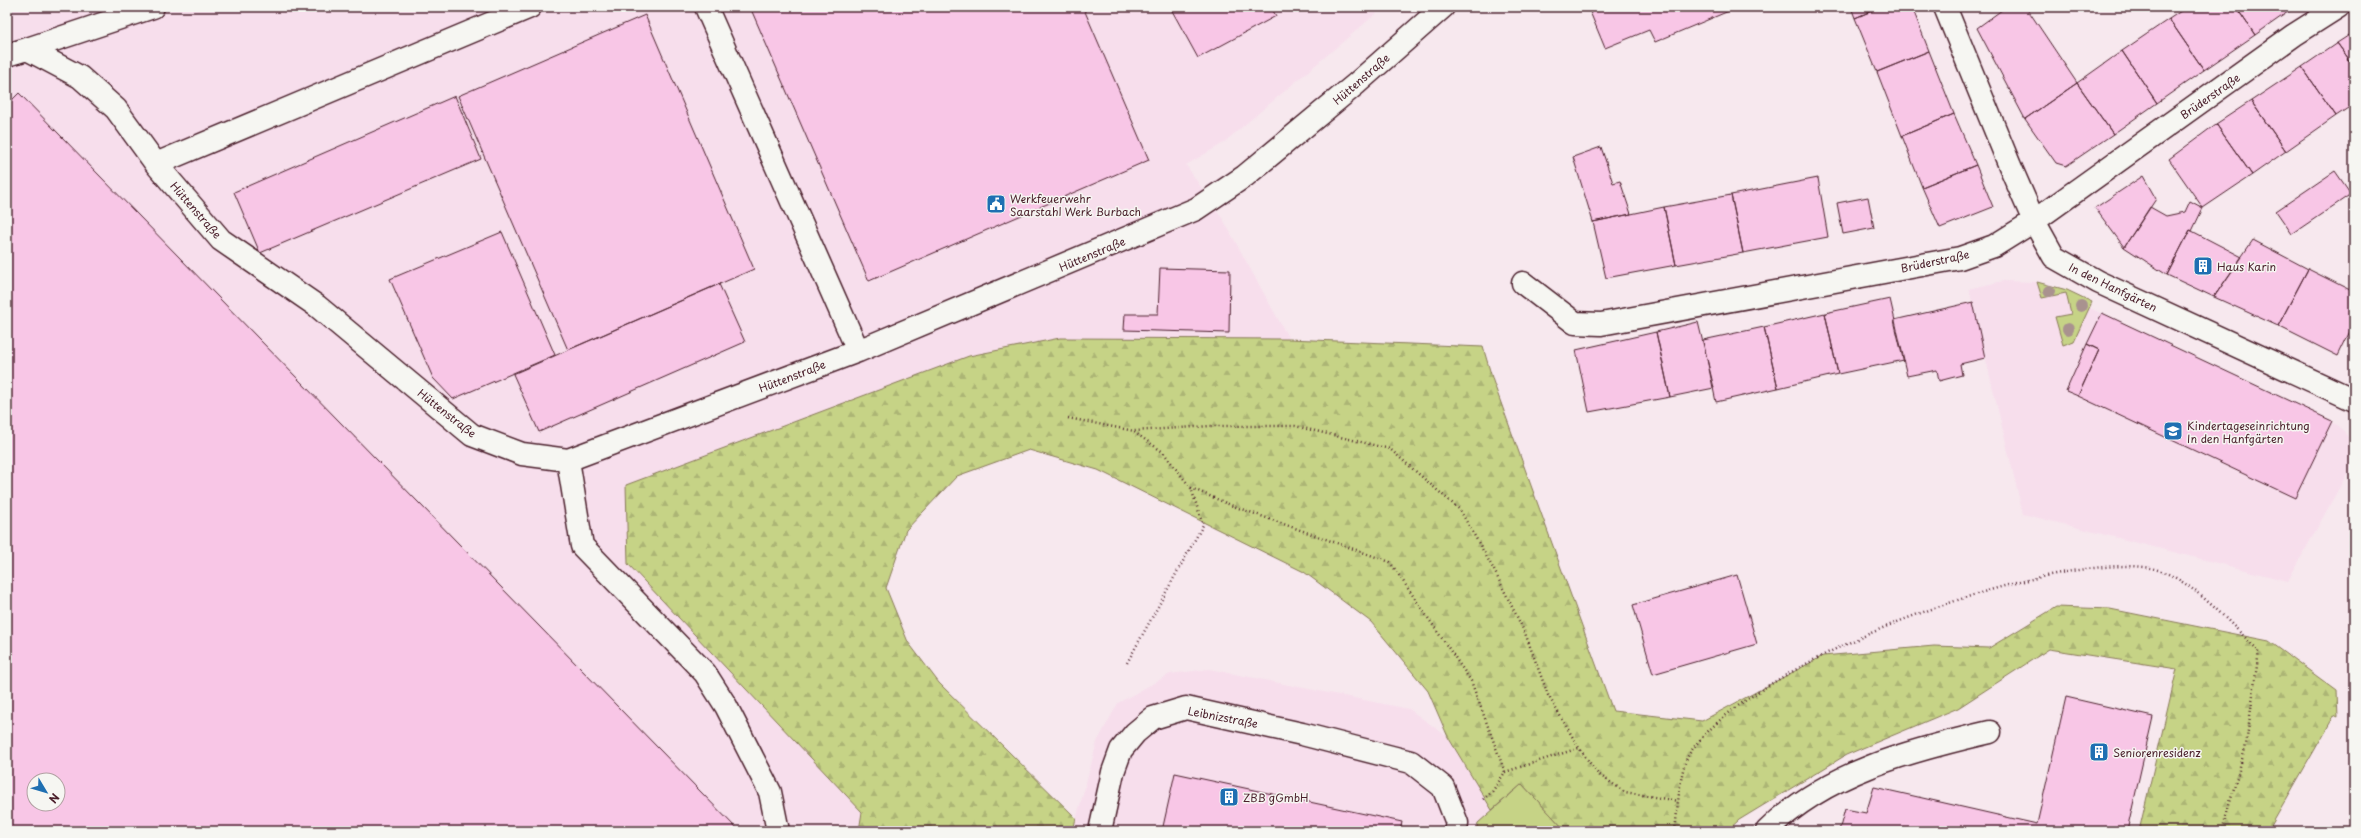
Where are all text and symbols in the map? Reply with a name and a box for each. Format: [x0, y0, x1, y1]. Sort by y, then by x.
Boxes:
street label: Hüttenstraße [1329, 49, 1393, 109]
street label: Brüderstraße [2177, 69, 2244, 123]
street label: Hüttenstraße [166, 178, 226, 242]
place label: Werkfeuerwehr Saarstahl Werk Burbach [1010, 190, 1141, 220]
public building icon: Werkfeuerwehr Saarstahl Werk Burbach [985, 193, 1007, 215]
street label: Hüttenstraße [1056, 232, 1128, 276]
street label: Brüderstraße [1899, 245, 1971, 277]
building icon: Haus Karin [2192, 255, 2214, 277]
street label: In den Hanfgärten [2066, 258, 2160, 316]
place label: Haus Karin [2217, 258, 2276, 275]
street label: Hüttenstraße [756, 355, 828, 397]
street label: Hüttenstraße [414, 385, 480, 442]
place label: Kindertageseinrichtung In den Hanfgärten [2187, 417, 2310, 447]
school or university icon: Kindertageseinrichtung In den Hanfgärten [2162, 420, 2184, 442]
street label: Leibnizstraße [1186, 702, 1260, 732]
building icon: Seniorenresidenz [2088, 741, 2110, 763]
place label: Seniorenresidenz [2113, 744, 2201, 761]
north arrow [26, 772, 66, 812]
building icon: ZBB gGmbH [1218, 786, 1240, 808]
place label: ZBB gGmbH [1243, 789, 1309, 806]
text: N [45, 790, 64, 807]

